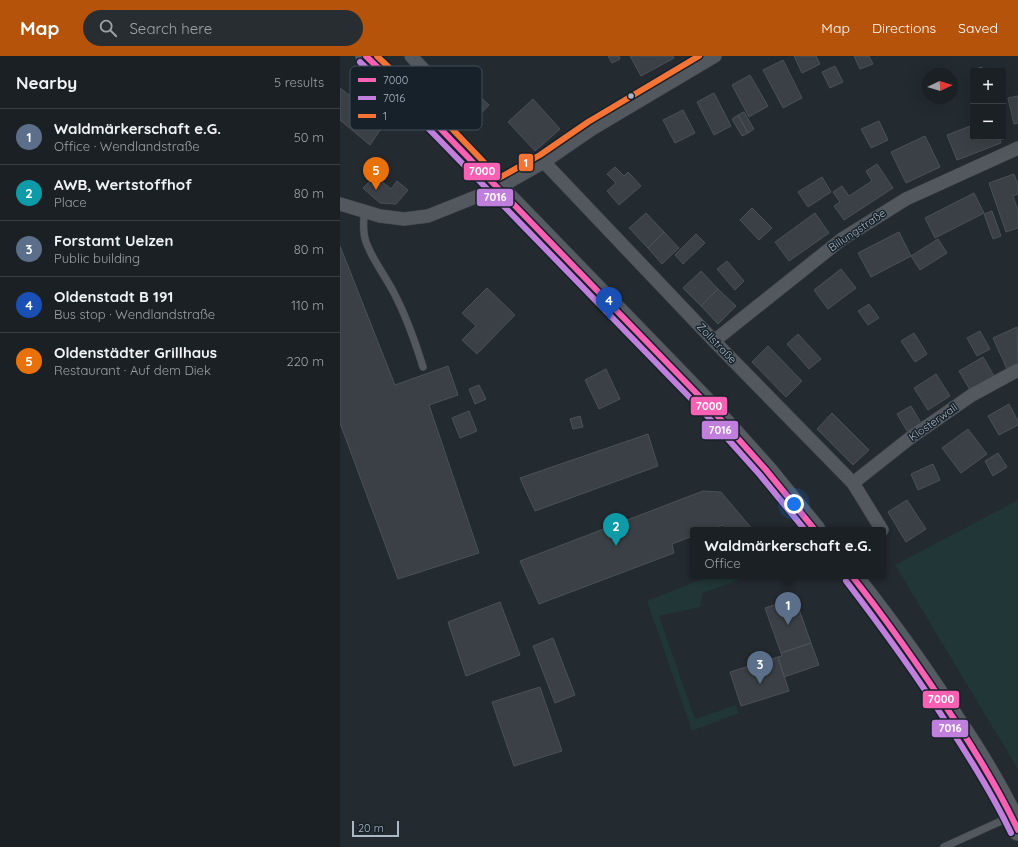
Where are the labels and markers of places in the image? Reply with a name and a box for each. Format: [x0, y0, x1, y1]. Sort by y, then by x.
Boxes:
unlabelled marker [626, 91, 636, 101]
pin: 5 [363, 157, 389, 190]
pin: 4 [596, 287, 622, 320]
pin: 2 [603, 513, 629, 546]
pin: 1 [775, 592, 801, 625]
pin: 3 [747, 651, 773, 684]

